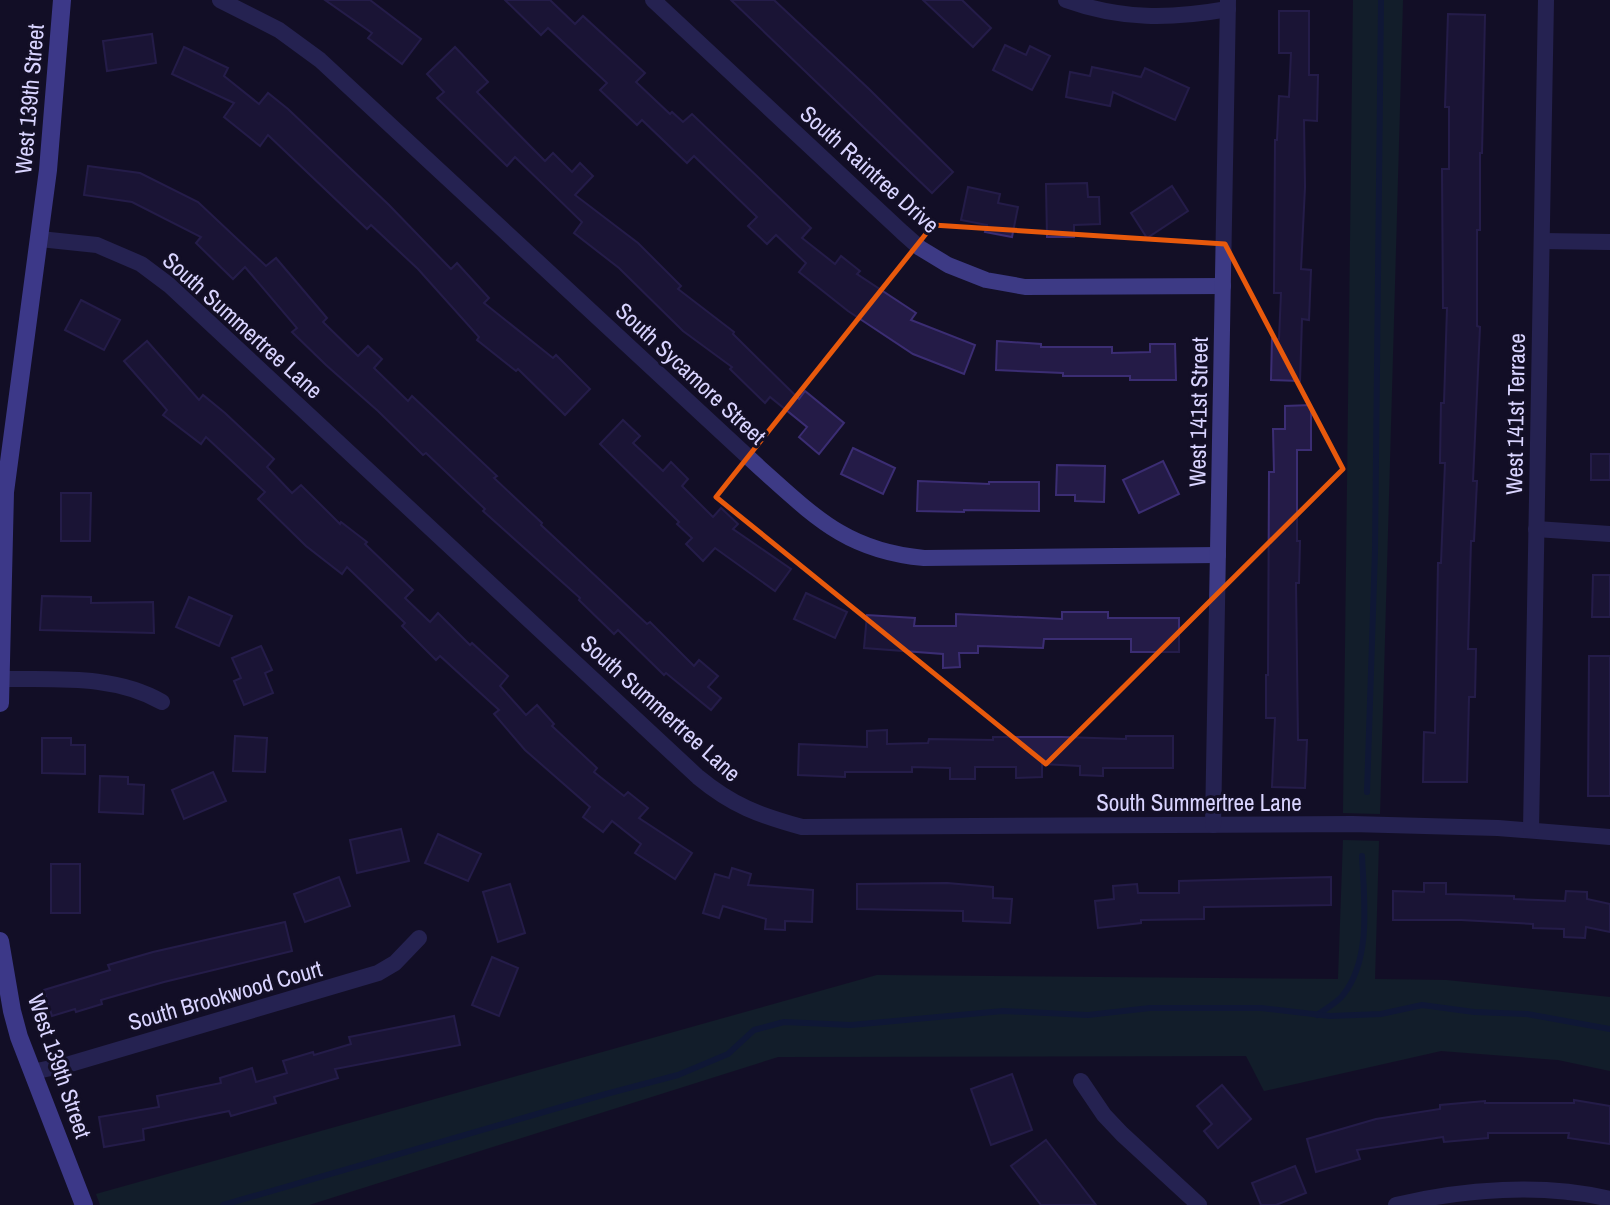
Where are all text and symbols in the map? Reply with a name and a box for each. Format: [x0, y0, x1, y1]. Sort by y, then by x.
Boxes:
street label: West 139th Street [7, 23, 51, 175]
street label: South Raintree Drive [794, 98, 946, 240]
street label: South Summertree Lane [156, 245, 330, 405]
street label: South Sycamore Street [609, 295, 773, 451]
street label: West 141st Terrace [1498, 333, 1532, 495]
street label: West 141st Street [1181, 337, 1215, 487]
street label: South Summertree Lane [574, 628, 748, 788]
street label: South Summertree Lane [1096, 787, 1302, 818]
street label: South Brookwood Court [124, 953, 326, 1037]
street label: West 139th Street [21, 990, 99, 1142]

